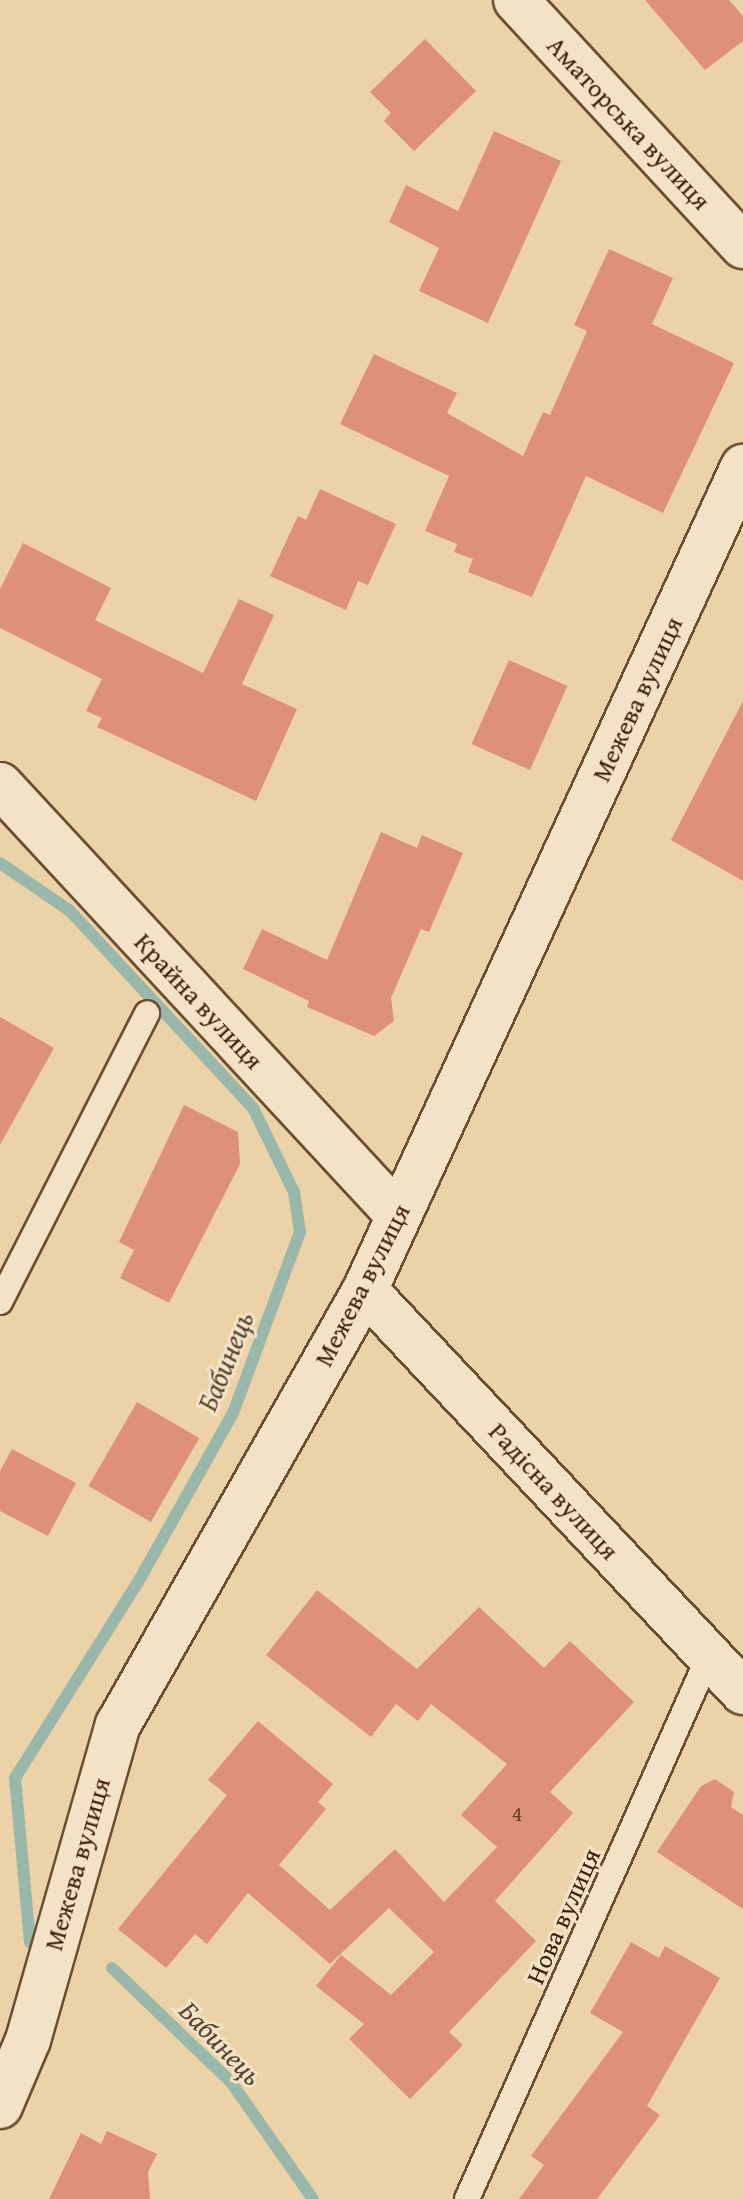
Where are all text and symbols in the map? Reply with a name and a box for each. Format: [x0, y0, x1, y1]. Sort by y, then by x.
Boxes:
street label: Аматорська вулиця [541, 30, 717, 216]
street label: Межева вулиця [585, 612, 689, 786]
street label: Крайна вулиця [128, 926, 270, 1076]
street label: Межева вулиця [308, 1198, 416, 1372]
water label: Бабинець [190, 1306, 260, 1416]
street label: Радісна вулиця [483, 1416, 625, 1566]
street label: Межева вулиця [37, 1774, 117, 1954]
house number: 4 [512, 1801, 522, 1827]
street label: Нова вулиця [519, 1843, 607, 1989]
water label: Бабинець [173, 1994, 269, 2092]

